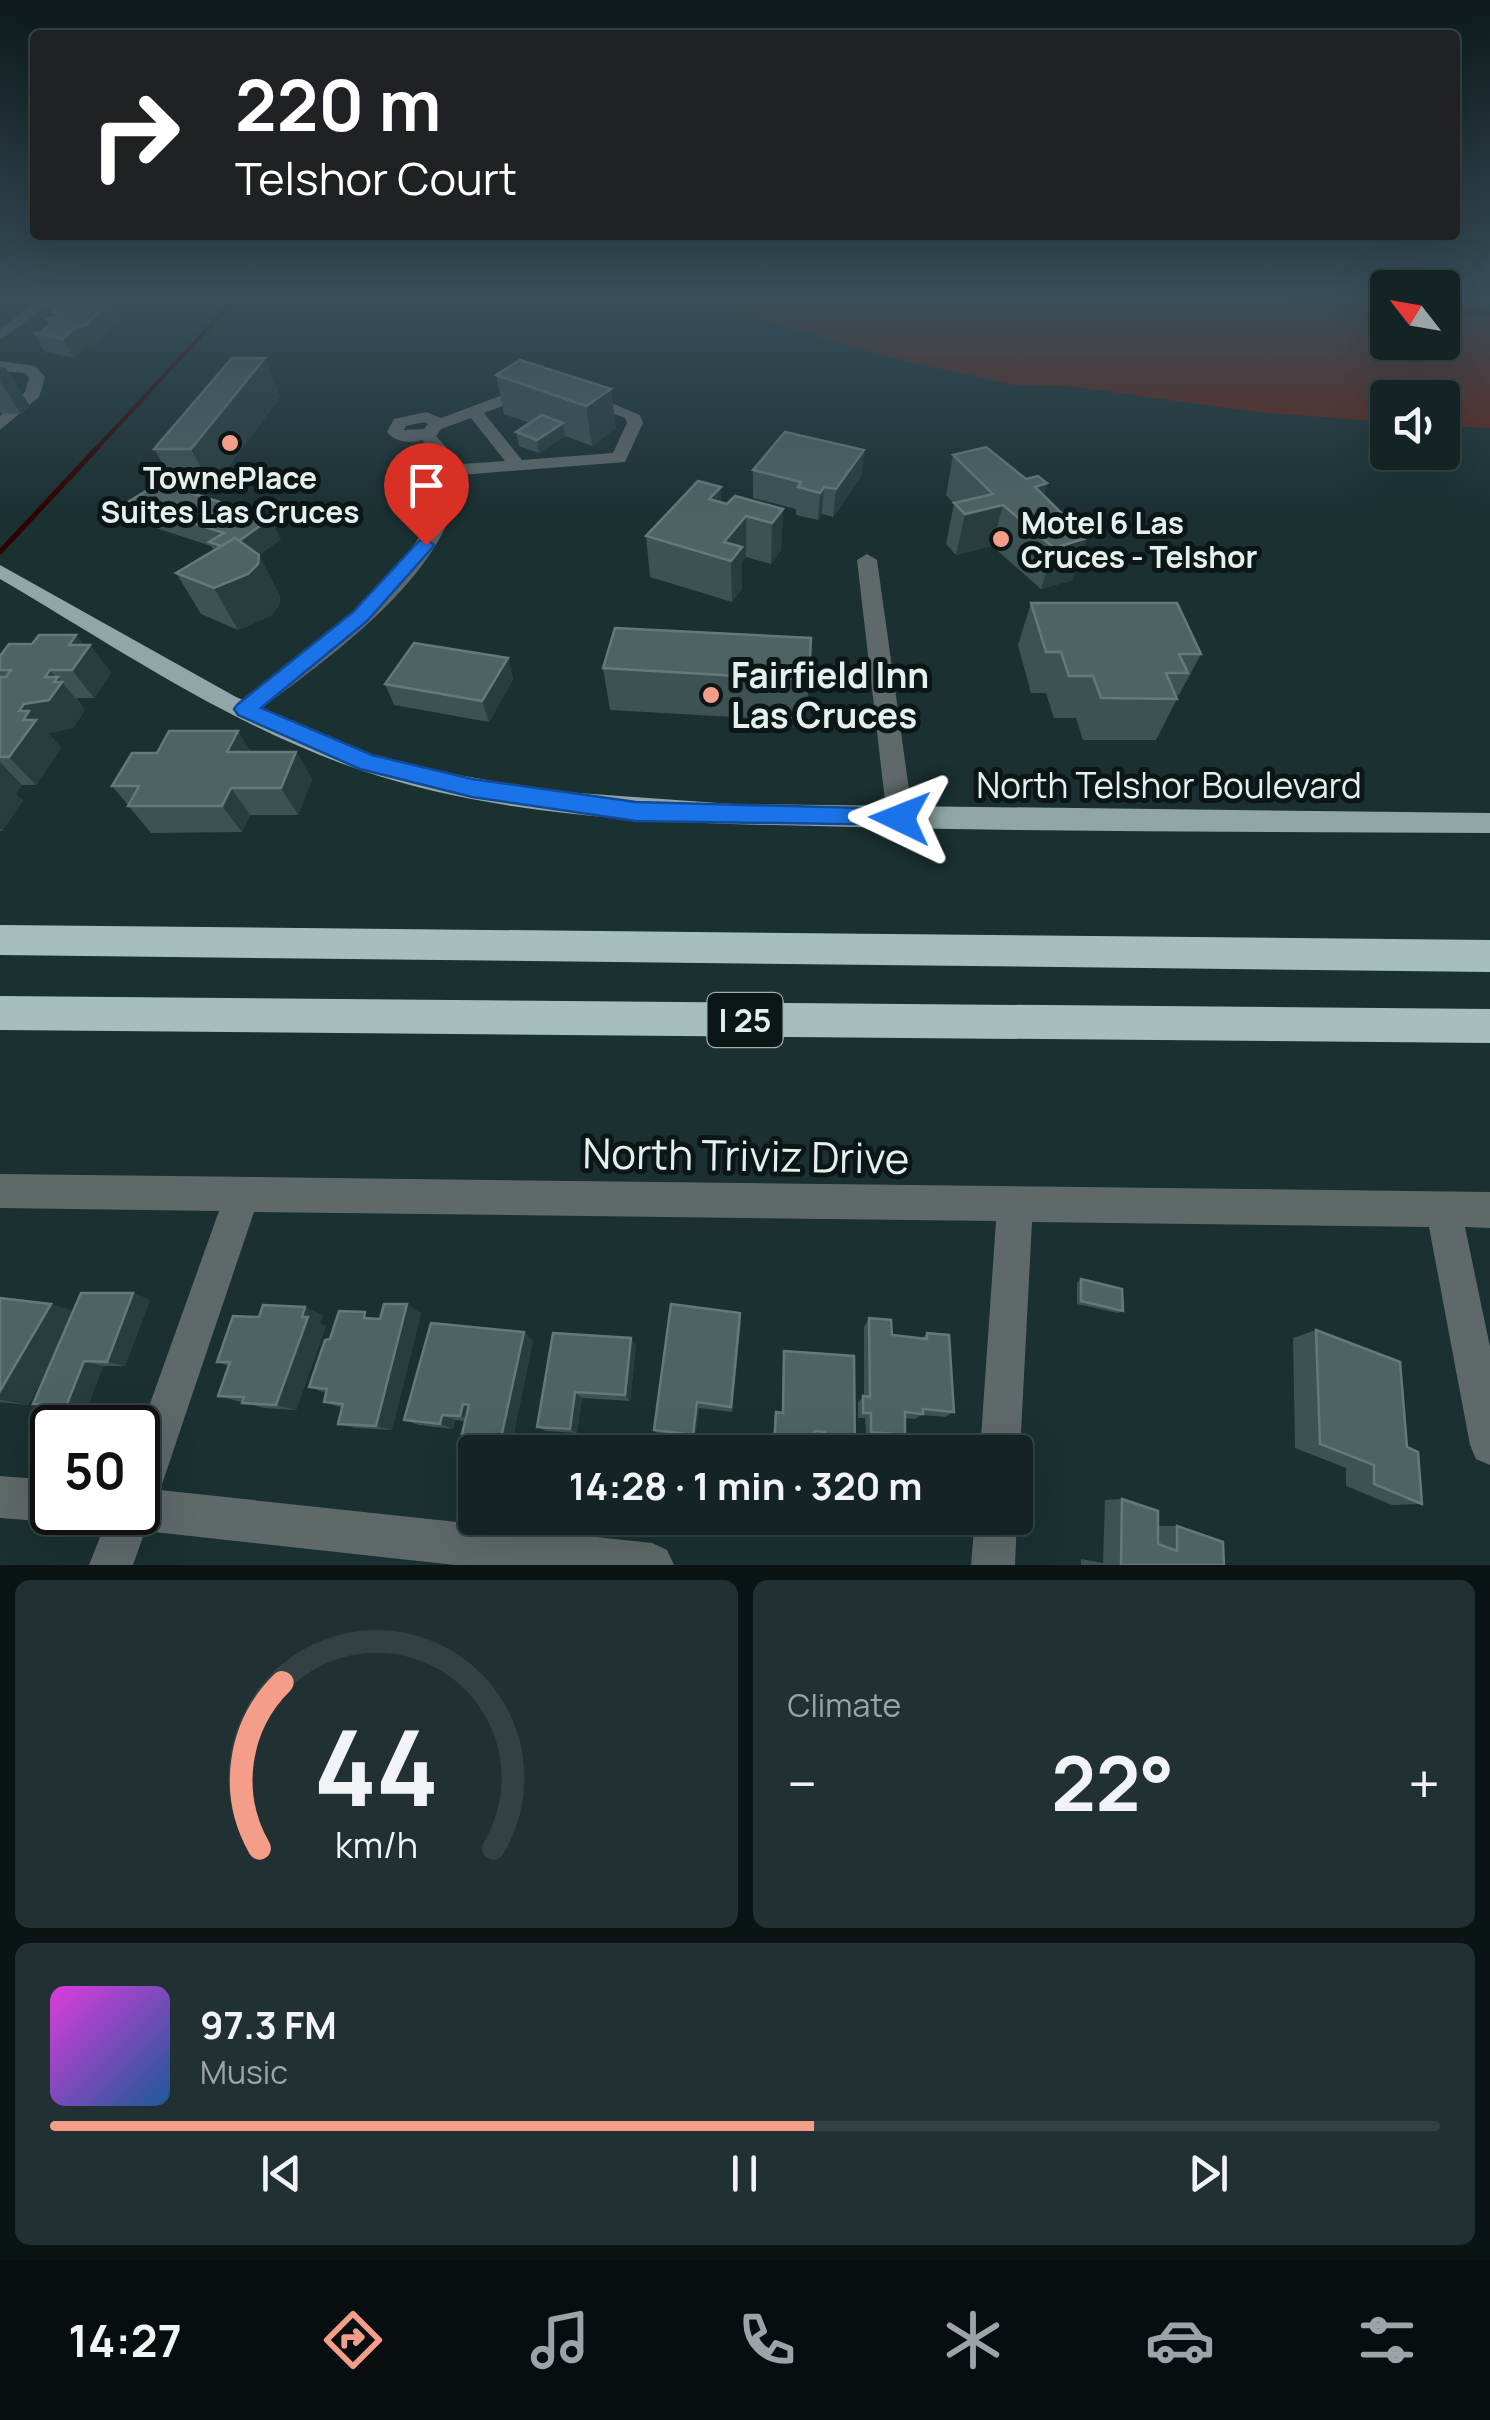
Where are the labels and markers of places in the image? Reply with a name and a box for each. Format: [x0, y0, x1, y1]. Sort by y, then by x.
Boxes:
marker: TownePlace Suites Las Cruces [219, 432, 241, 454]
pin [384, 443, 469, 546]
place label: TownePlace Suites Las Cruces [101, 457, 359, 532]
place label: Motel 6 Las Cruces - Telshor [1021, 502, 1257, 577]
marker: Motel 6 Las Cruces - Telshor [990, 528, 1012, 550]
place label: Fairfield Inn Las Cruces [731, 651, 929, 739]
marker: Fairfield Inn Las Cruces [700, 684, 722, 706]

